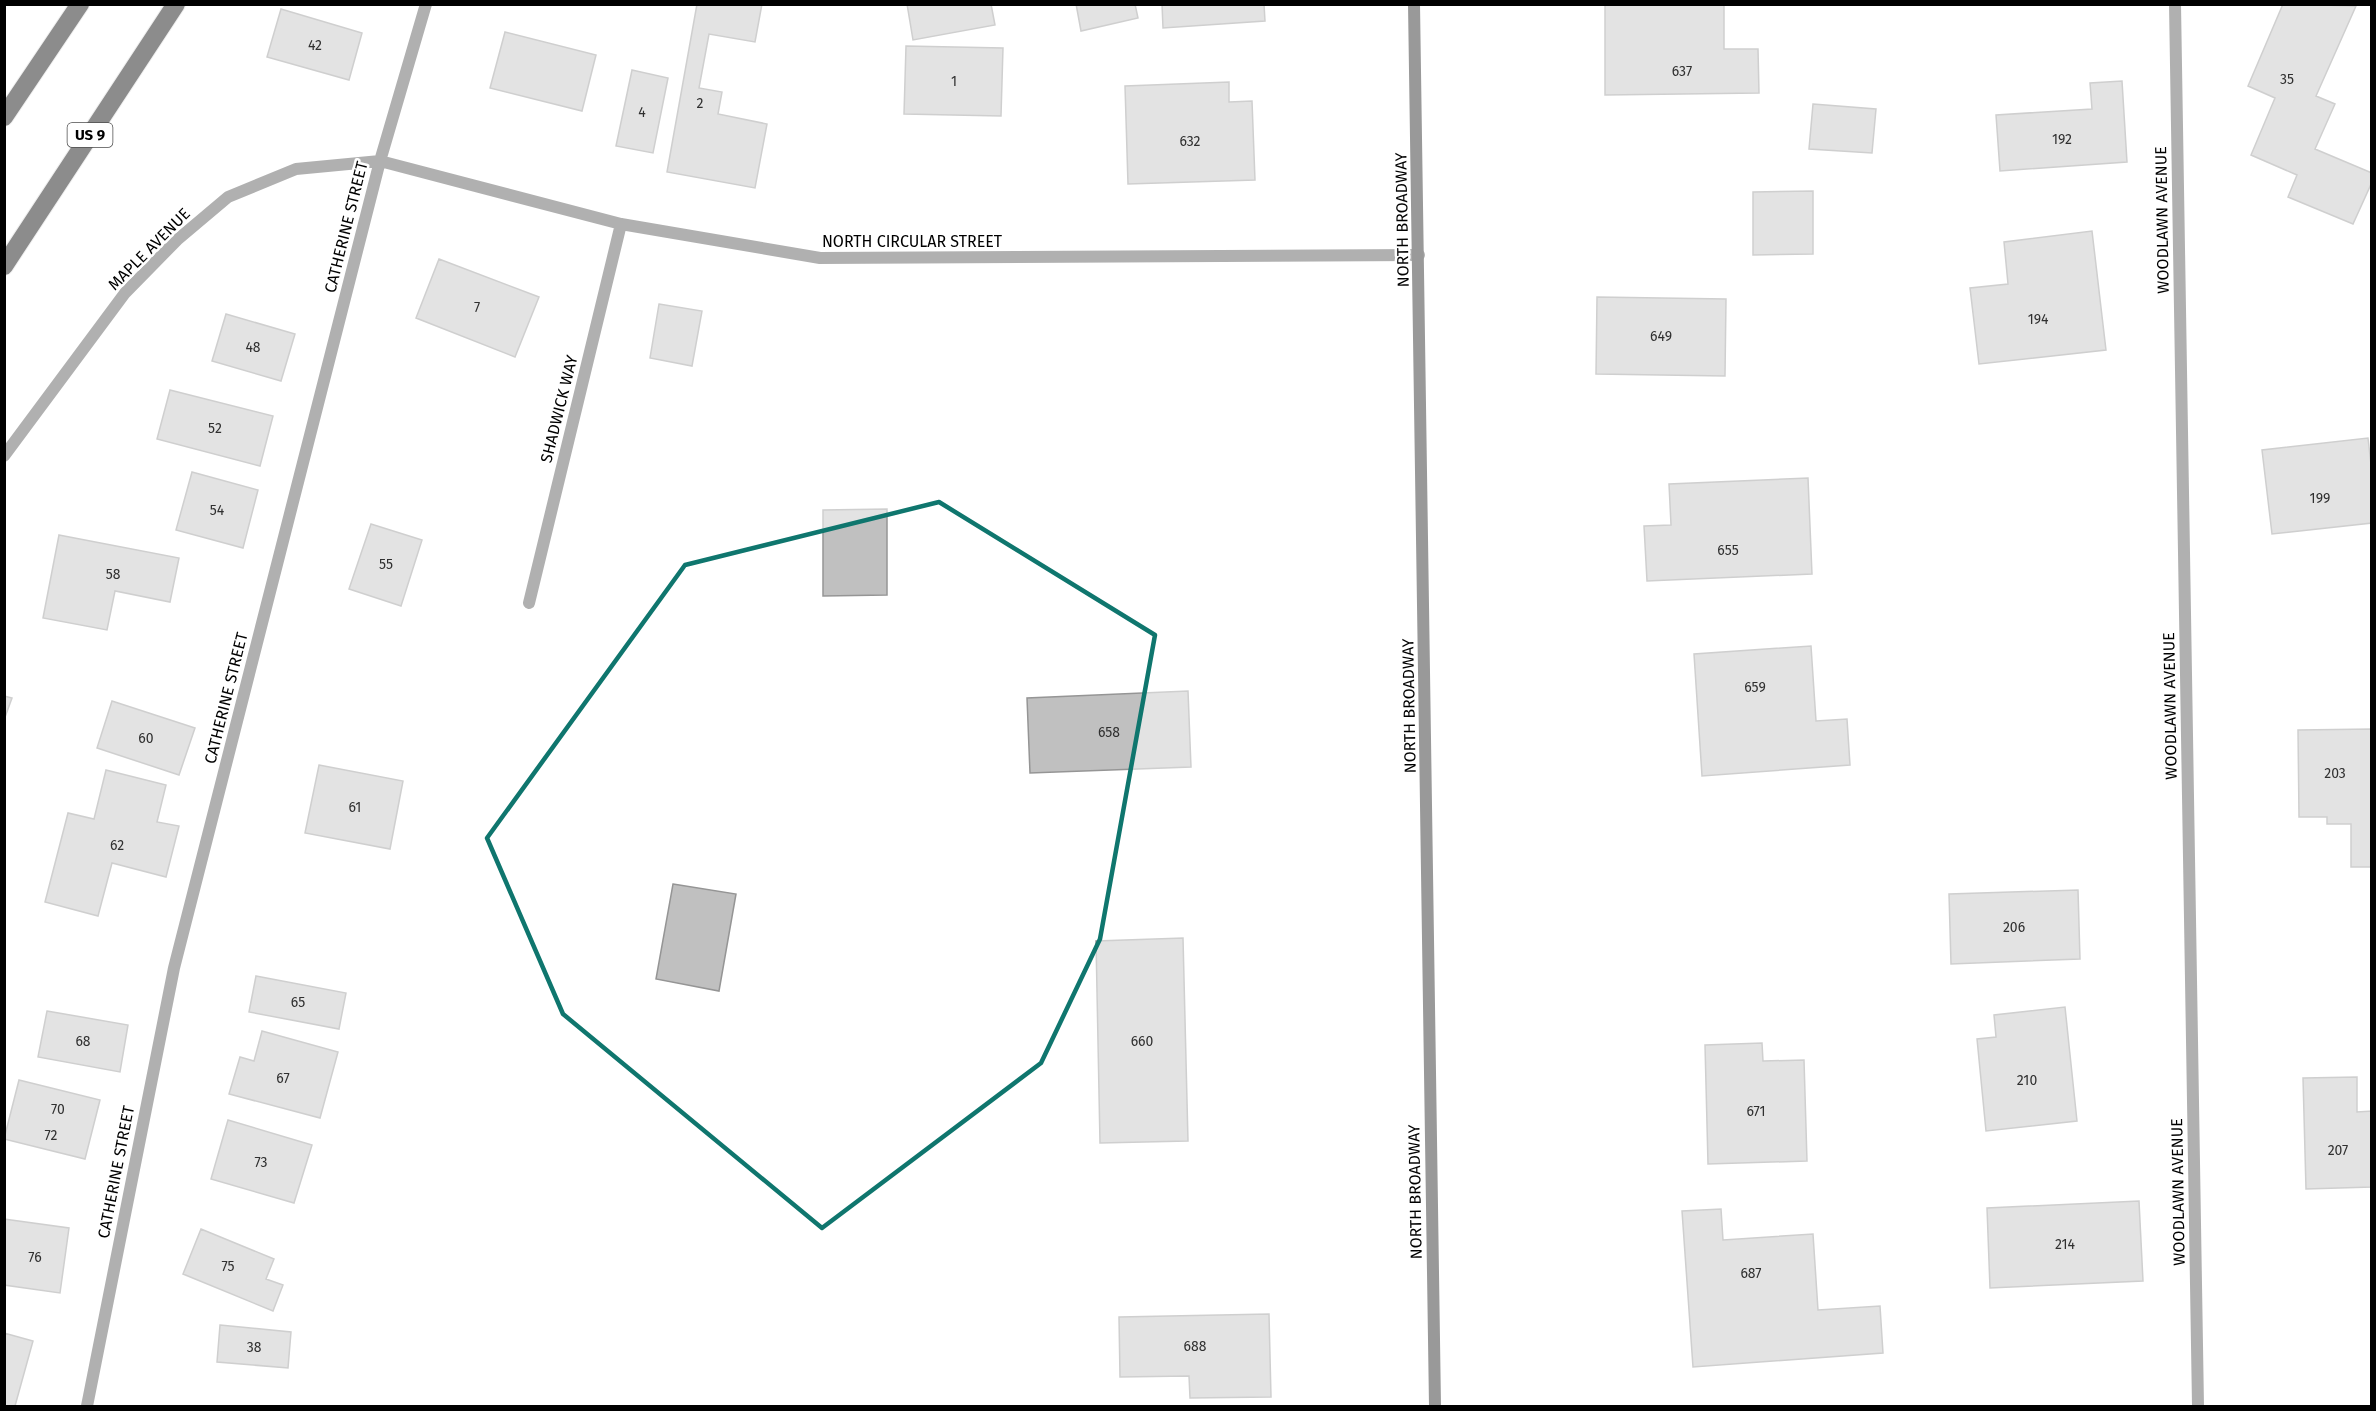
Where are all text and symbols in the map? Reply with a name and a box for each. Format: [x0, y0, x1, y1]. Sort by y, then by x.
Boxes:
house number: 42 [308, 37, 322, 54]
house number: 637 [1672, 63, 1692, 80]
house number: 35 [2280, 71, 2294, 88]
house number: 1 [951, 73, 957, 90]
house number: 2 [697, 95, 704, 112]
house number: 4 [638, 104, 646, 121]
road number: US 9 [68, 123, 112, 147]
house number: 192 [2052, 131, 2072, 148]
house number: 632 [1179, 133, 1201, 150]
street label: WOODLAWN AVENUE [2151, 146, 2173, 294]
street label: NORTH BROADWAY [1391, 152, 1413, 288]
street label: CATHERINE STREET [320, 159, 372, 295]
street label: MAPLE AVENUE [104, 204, 194, 294]
street label: NORTH CIRCULAR STREET [822, 232, 1003, 251]
house number: 7 [474, 299, 480, 316]
house number: 194 [2028, 311, 2049, 328]
house number: 649 [1650, 328, 1672, 345]
house number: 48 [245, 339, 261, 356]
street label: SHADWICK WAY [536, 353, 582, 465]
house number: 52 [208, 420, 222, 437]
house number: 199 [2310, 490, 2330, 507]
house number: 54 [210, 502, 225, 519]
house number: 655 [1717, 542, 1739, 559]
house number: 55 [379, 556, 393, 573]
house number: 58 [106, 566, 121, 583]
street label: CATHERINE STREET [200, 630, 252, 766]
street label: WOODLAWN AVENUE [2159, 632, 2181, 780]
street label: NORTH BROADWAY [1398, 638, 1420, 774]
house number: 659 [1744, 679, 1766, 696]
house number: 658 [1098, 724, 1120, 741]
house number: 60 [138, 730, 154, 747]
house number: 203 [2324, 765, 2346, 782]
house number: 61 [349, 799, 361, 816]
house number: 62 [110, 837, 124, 854]
house number: 206 [2003, 919, 2025, 936]
house number: 65 [291, 994, 305, 1011]
house number: 68 [75, 1033, 91, 1050]
house number: 660 [1131, 1033, 1154, 1050]
house number: 67 [276, 1070, 290, 1087]
house number: 210 [2017, 1072, 2037, 1089]
house number: 70 [51, 1101, 65, 1118]
street label: CATHERINE STREET [94, 1103, 138, 1240]
house number: 671 [1746, 1103, 1766, 1120]
street label: WOODLAWN AVENUE [2167, 1118, 2189, 1266]
street label: NORTH BROADWAY [1404, 1124, 1426, 1260]
house number: 72 [45, 1127, 58, 1144]
house number: 207 [2328, 1142, 2348, 1159]
house number: 73 [254, 1154, 268, 1171]
house number: 214 [2055, 1236, 2076, 1253]
house number: 76 [28, 1249, 42, 1266]
house number: 75 [221, 1258, 235, 1275]
house number: 687 [1740, 1265, 1762, 1282]
house number: 688 [1184, 1338, 1207, 1355]
house number: 38 [247, 1339, 262, 1356]

